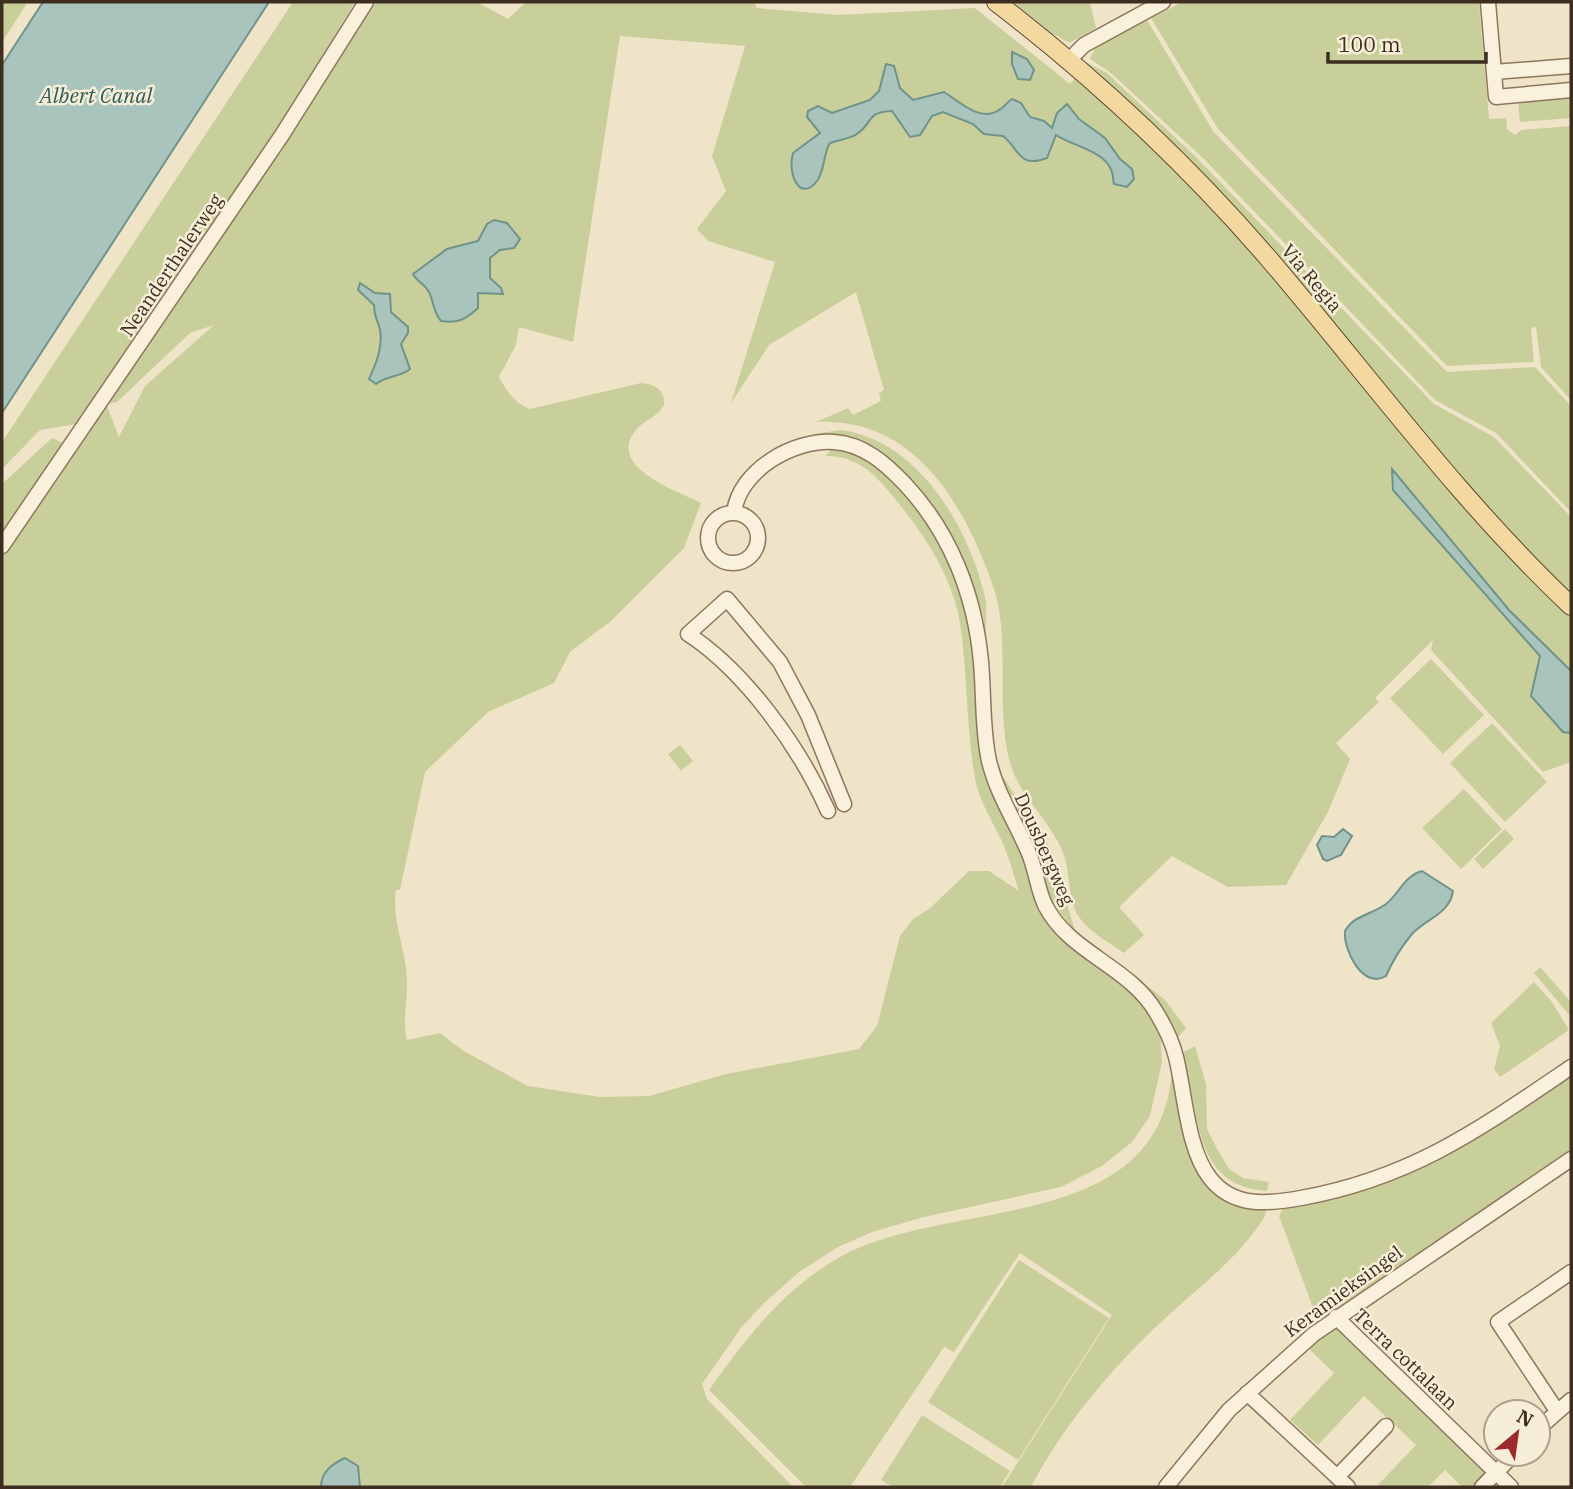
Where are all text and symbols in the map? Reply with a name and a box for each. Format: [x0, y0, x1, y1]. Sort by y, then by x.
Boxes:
scale bar [1328, 21, 1486, 65]
text: 100 m [1338, 30, 1401, 58]
water label: Albert Canal [37, 81, 154, 109]
street label: Neanderthalerweg [114, 189, 228, 341]
street label: Via Regia [1276, 239, 1348, 317]
street label: Dousbergweg [1009, 789, 1081, 910]
street label: Keramieksingel [1279, 1240, 1407, 1342]
street label: Terra cottalaan [1349, 1303, 1463, 1415]
north arrow [1482, 1398, 1552, 1468]
text: N [1513, 1404, 1538, 1432]

